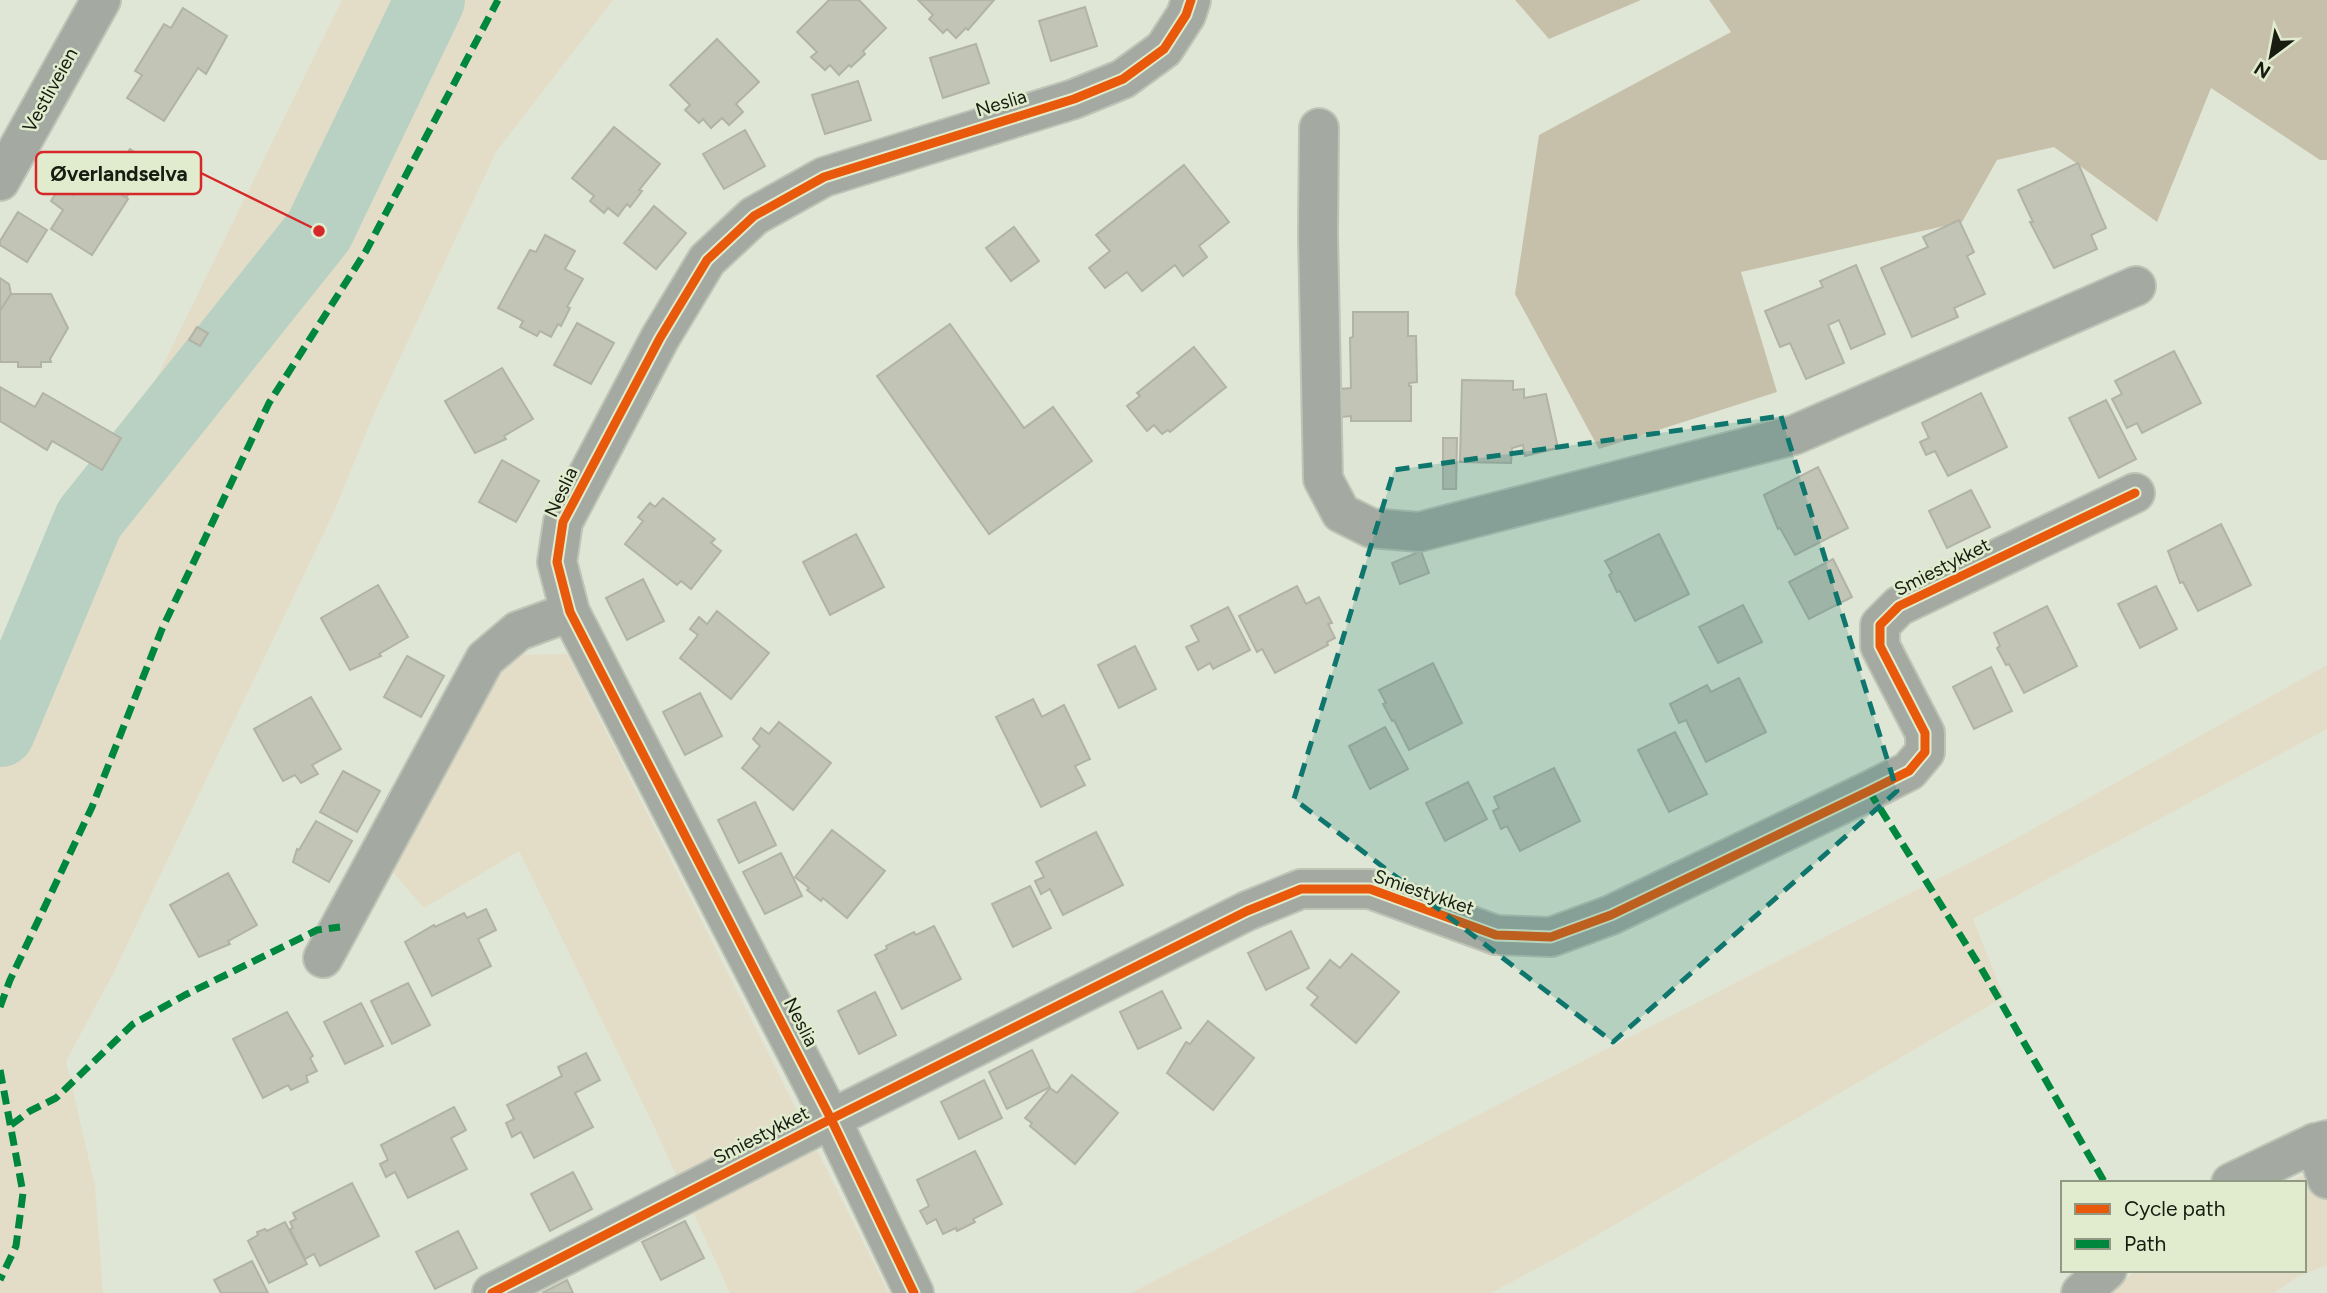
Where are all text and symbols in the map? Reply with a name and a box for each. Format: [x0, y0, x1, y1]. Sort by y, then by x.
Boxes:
north arrow [2236, 21, 2306, 91]
street label: Vestliveien [17, 44, 83, 136]
text: N [2250, 56, 2275, 84]
street label: Neslia [973, 84, 1029, 122]
callout: Øverlandselva [36, 152, 201, 194]
text: Øverlandselva [50, 161, 188, 186]
street label: Neslia [540, 463, 582, 521]
street label: Smiestykket [1890, 533, 1994, 601]
street label: Smiestykket [1371, 864, 1477, 920]
street label: Neslia [779, 994, 823, 1050]
street label: Smiestykket [709, 1101, 813, 1169]
legend [2061, 1181, 2306, 1272]
text: Cycle path [2124, 1196, 2225, 1221]
text: Path [2124, 1231, 2166, 1256]

